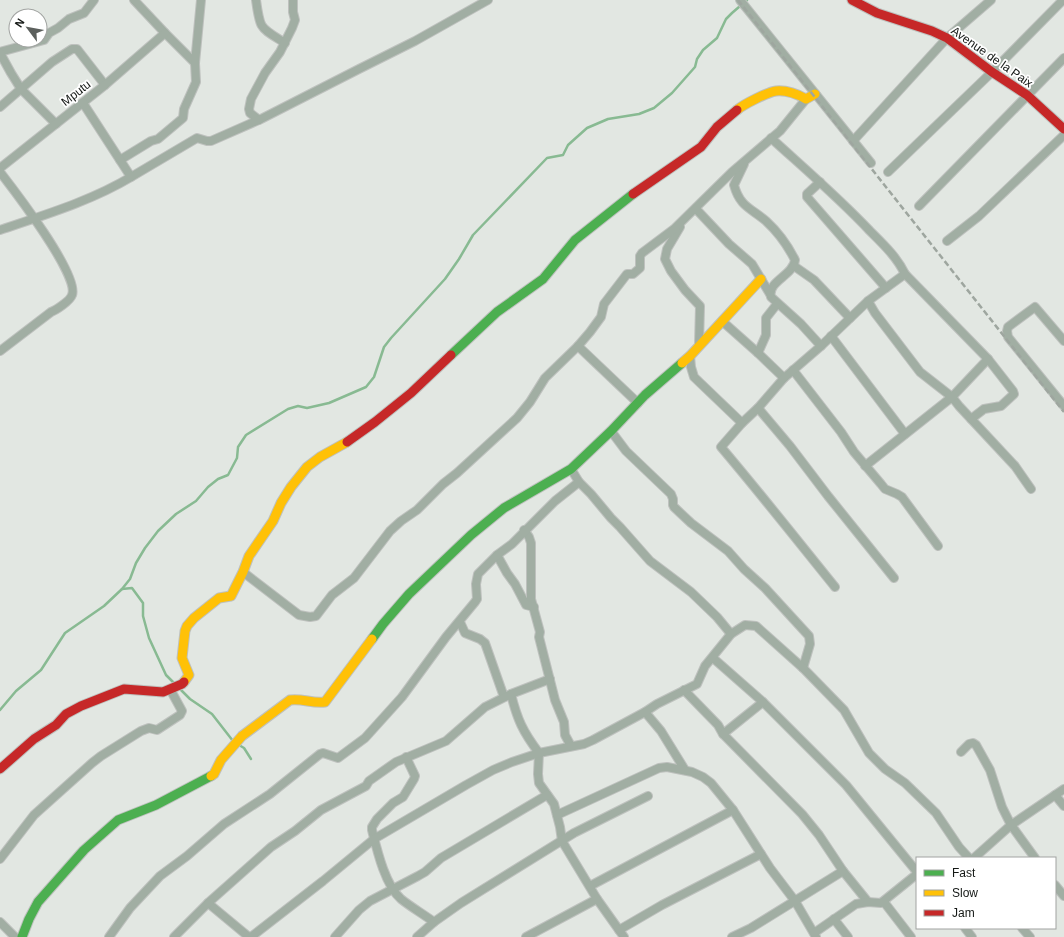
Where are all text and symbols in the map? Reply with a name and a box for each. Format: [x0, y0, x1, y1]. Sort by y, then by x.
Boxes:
north arrow [8, 8, 48, 48]
text: N [12, 16, 27, 29]
street label: Avenue de la Paix [948, 24, 1036, 90]
street label: Mputu [59, 77, 93, 109]
legend [916, 857, 1056, 929]
text: Fast [952, 866, 976, 880]
text: Slow [952, 886, 978, 900]
text: Jam [952, 906, 975, 920]

